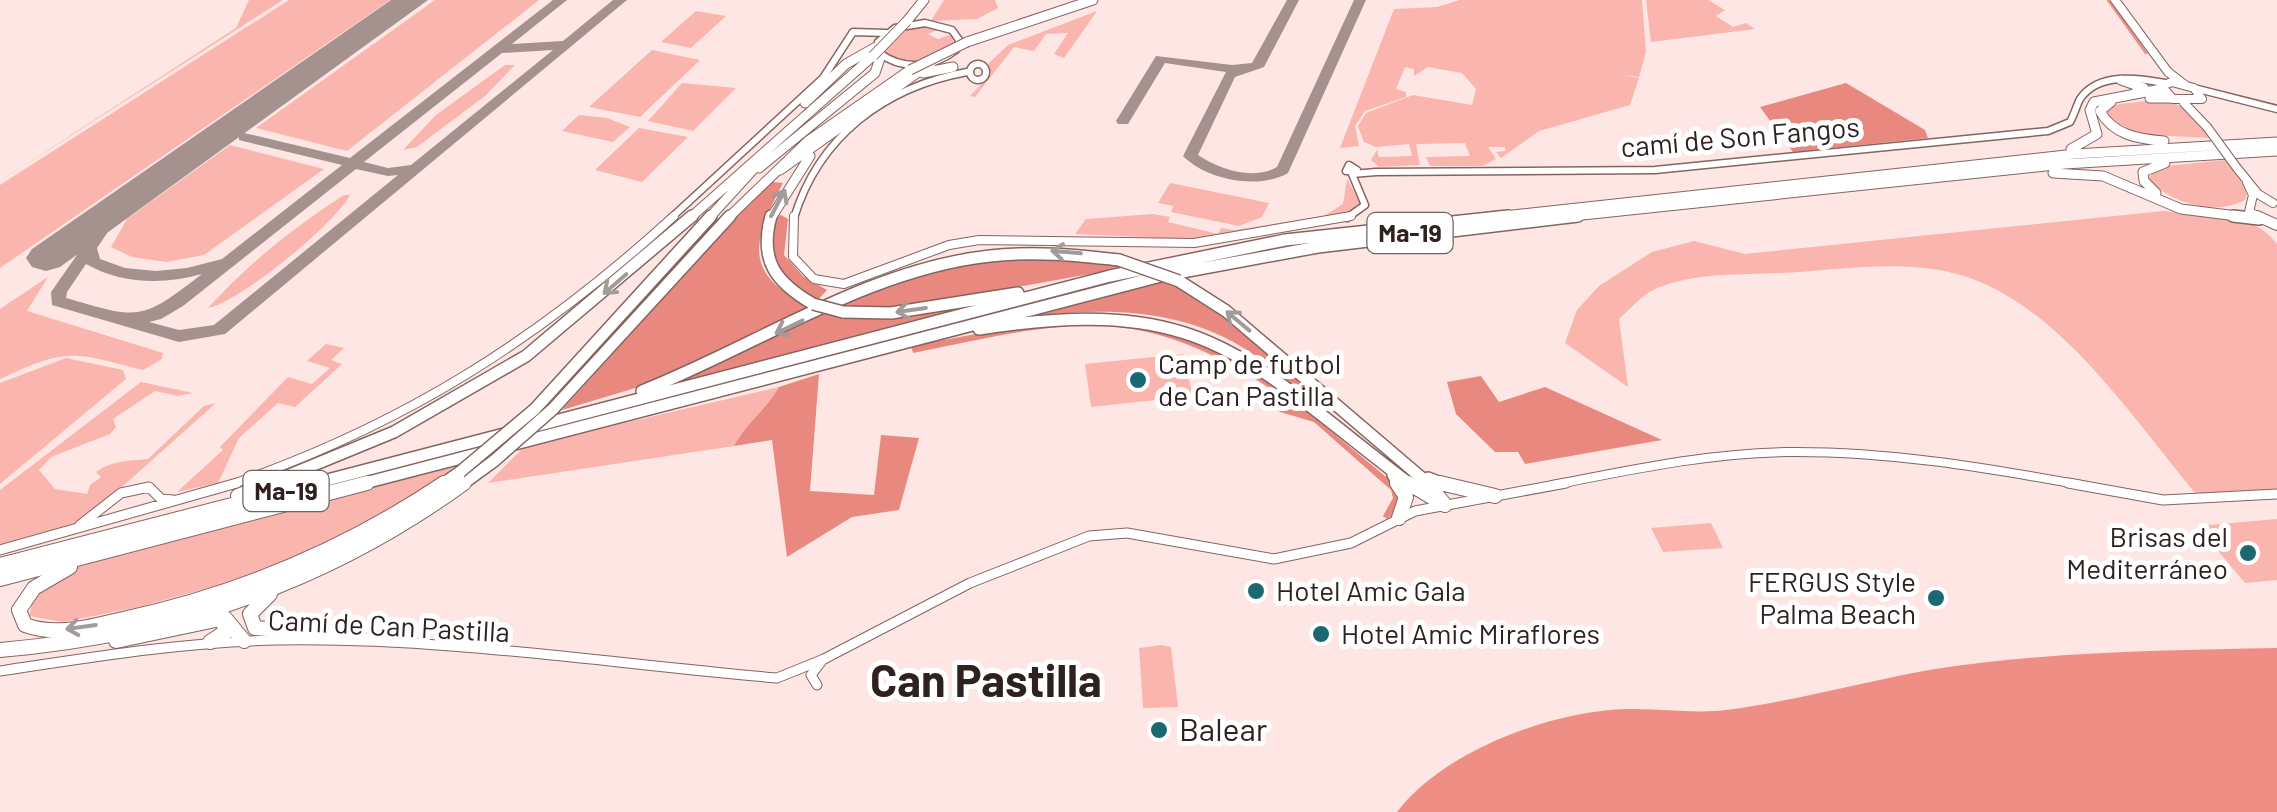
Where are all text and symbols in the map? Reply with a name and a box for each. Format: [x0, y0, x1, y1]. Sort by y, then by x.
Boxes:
street label: camí de Son Fangos [1619, 109, 1861, 163]
one-way arrow [769, 188, 788, 218]
road number: Ma-19 [1368, 213, 1452, 253]
one-way arrow [1050, 243, 1082, 262]
one-way arrow [603, 273, 628, 296]
one-way arrow [895, 302, 928, 320]
one-way arrow [1225, 310, 1251, 332]
one-way arrow [775, 319, 805, 338]
place label: Camp de futbol de Can Pastilla [1158, 346, 1341, 412]
marker: Camp de futbol de Can Pastilla [1127, 369, 1149, 391]
road number: Ma-19 [244, 471, 328, 511]
place label: Brisas del Mediterráneo [2066, 519, 2228, 585]
marker: Brisas del Mediterráneo [2237, 542, 2259, 564]
place label: FERGUS Style Palma Beach [1748, 564, 1916, 630]
place label: Hotel Amic Gala [1276, 573, 1466, 607]
marker: Hotel Amic Gala [1245, 580, 1267, 602]
marker: FERGUS Style Palma Beach [1925, 587, 1947, 609]
street label: Camí de Can Pastilla [267, 602, 511, 648]
place label: Hotel Amic Miraflores [1341, 616, 1600, 650]
one-way arrow [65, 618, 98, 636]
marker: Hotel Amic Miraflores [1310, 623, 1332, 645]
district label: Can Pastilla [870, 652, 1102, 706]
place label: Balear [1179, 709, 1268, 747]
marker: Balear [1148, 719, 1170, 741]

